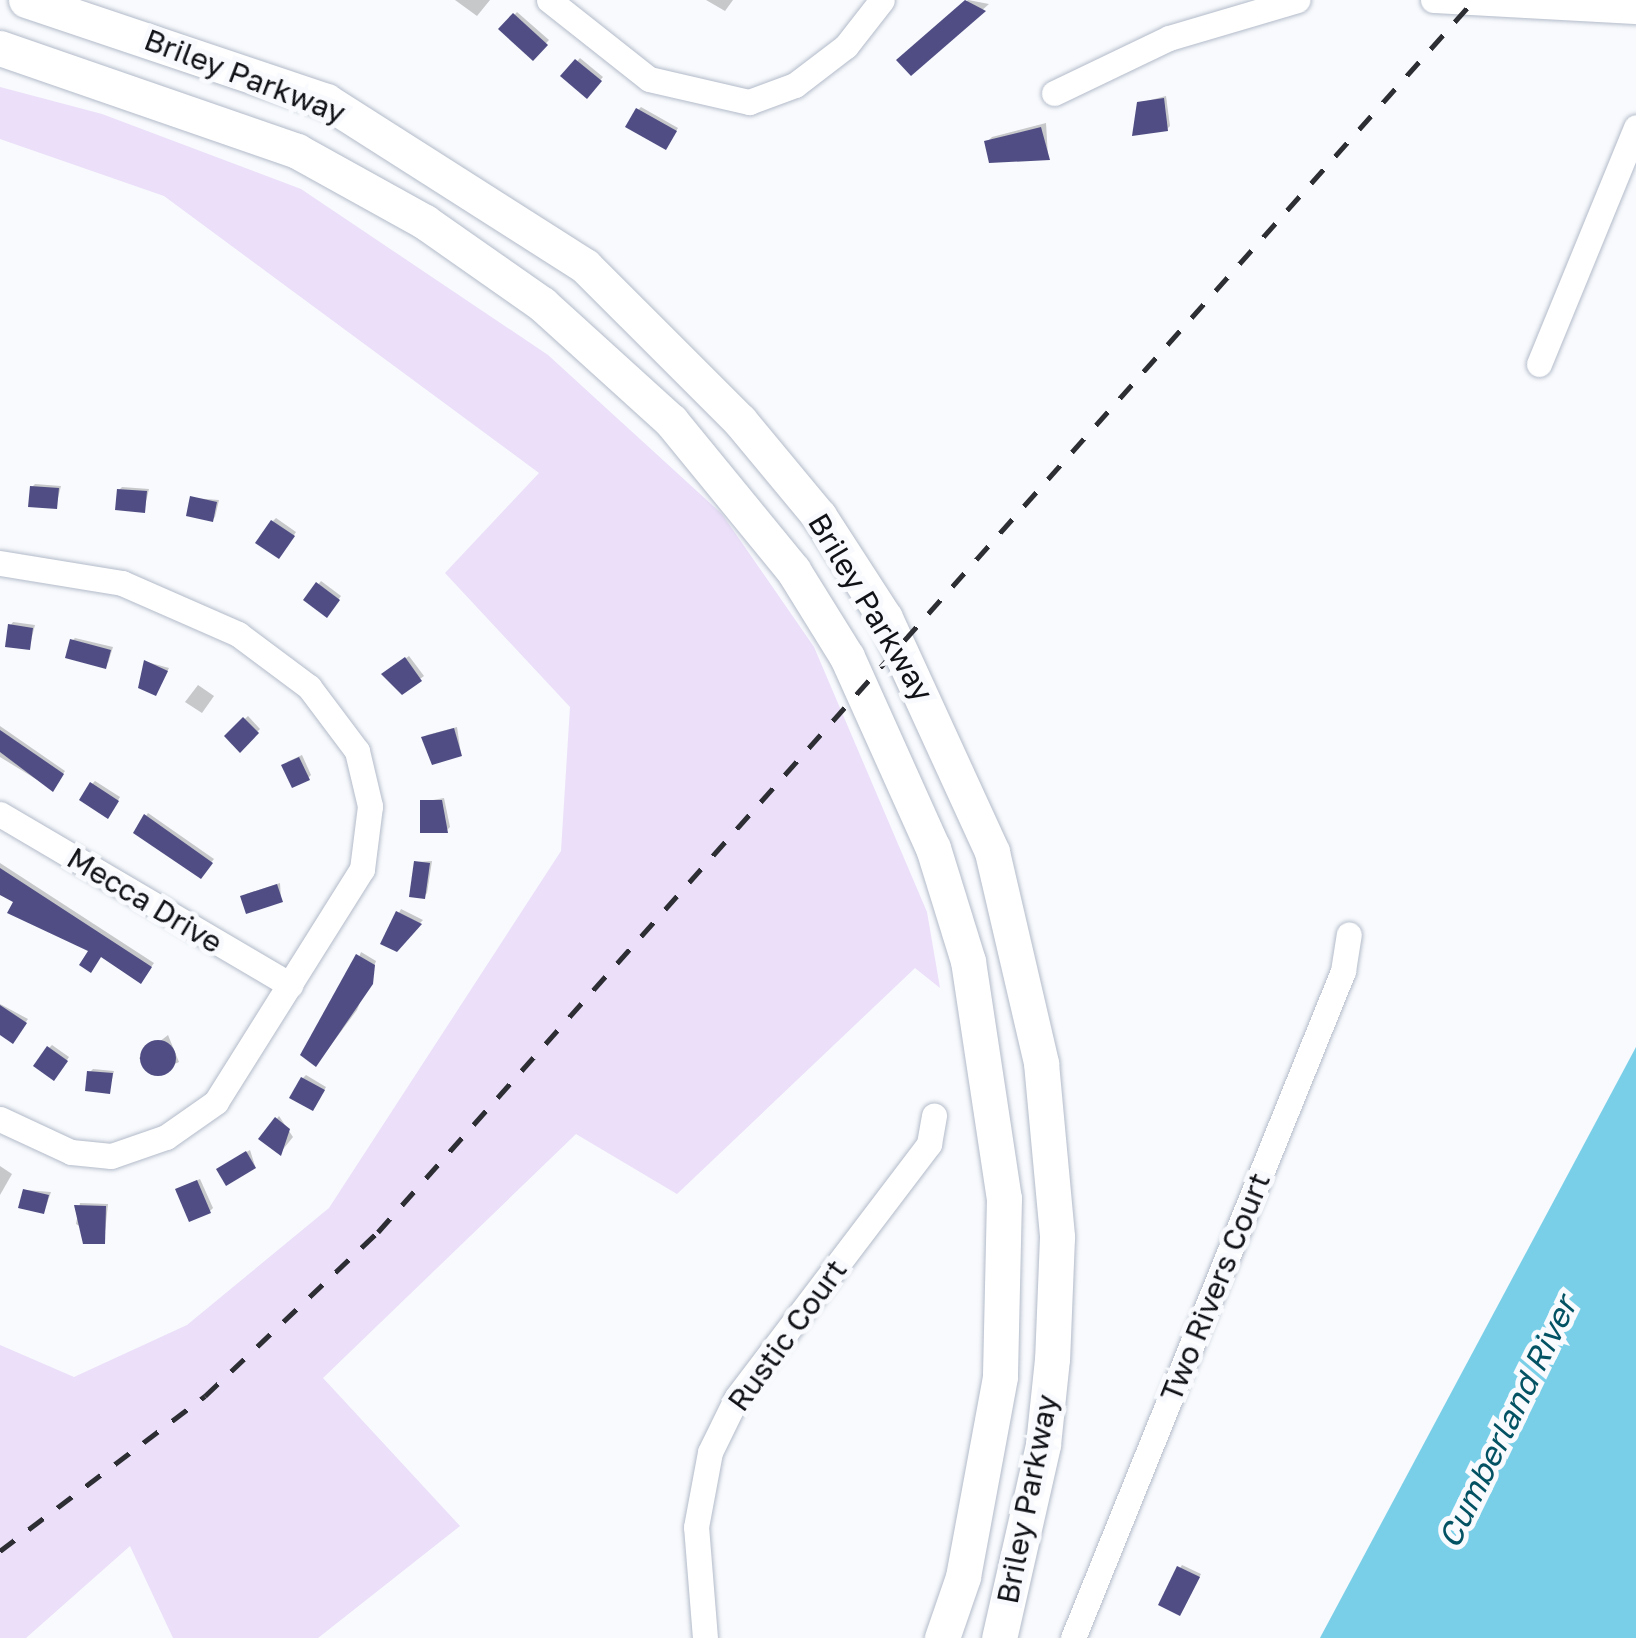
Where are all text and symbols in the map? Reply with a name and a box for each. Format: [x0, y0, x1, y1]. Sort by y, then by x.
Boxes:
street label: Briley Parkway [139, 21, 351, 131]
street label: Briley Parkway [801, 507, 941, 707]
street label: Mecca Drive [61, 840, 229, 960]
street label: Two Rivers Court [1153, 1167, 1277, 1407]
street label: Rustic Court [720, 1252, 854, 1418]
water label: Cumberland River [1430, 1290, 1584, 1554]
street label: Briley Parkway [989, 1391, 1065, 1607]

